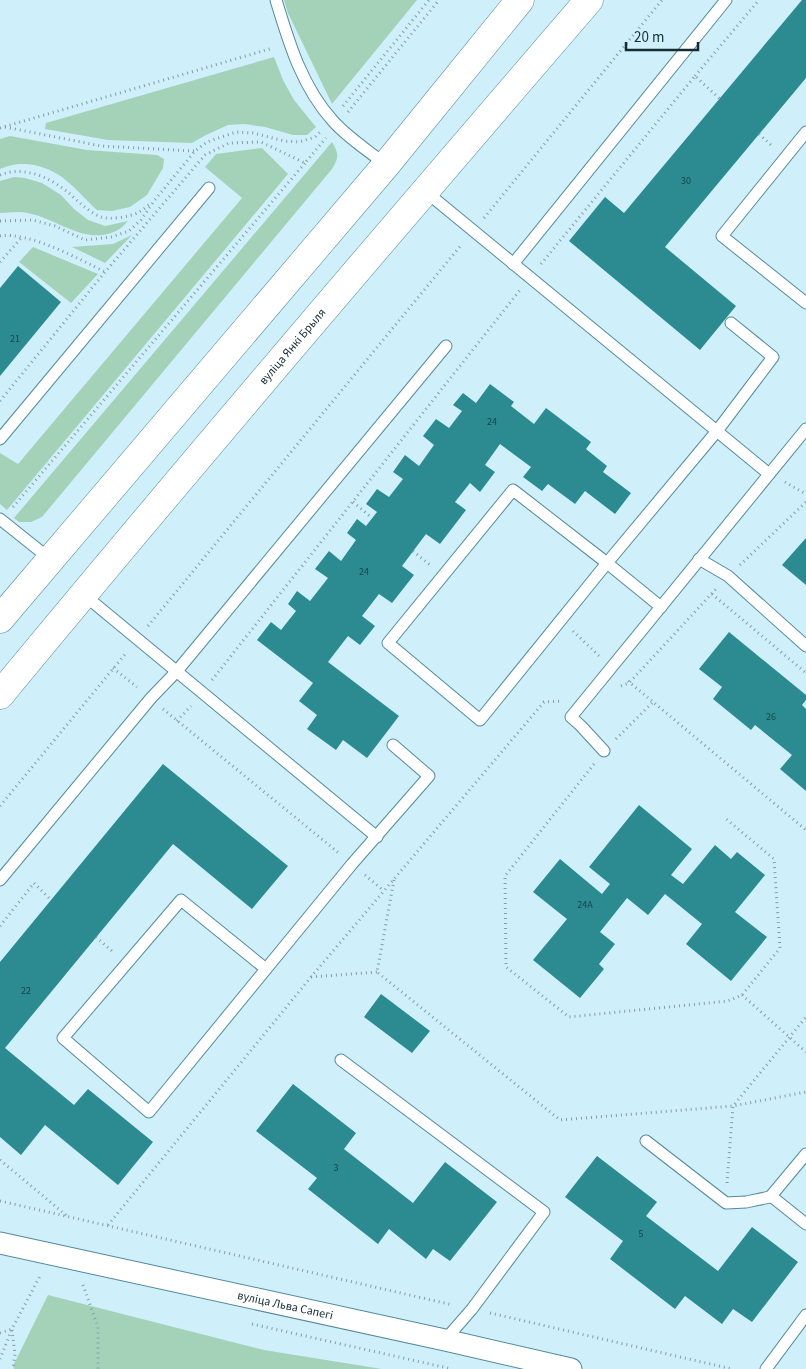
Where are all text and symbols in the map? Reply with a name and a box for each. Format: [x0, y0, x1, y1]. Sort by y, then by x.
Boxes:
scale bar [626, 20, 698, 52]
text: 20 m [634, 27, 664, 48]
house number: 30 [681, 174, 691, 188]
street label: вуліца Янкі Брыля [255, 304, 330, 388]
house number: 21 [10, 332, 20, 346]
house number: 24 [487, 415, 497, 429]
house number: 24 [359, 565, 369, 579]
house number: 26 [766, 710, 776, 724]
house number: 24А [577, 898, 593, 912]
house number: 22 [21, 984, 31, 998]
house number: 3 [334, 1161, 339, 1175]
house number: 5 [639, 1227, 644, 1241]
street label: вуліца Льва Сапегі [236, 1286, 335, 1324]

